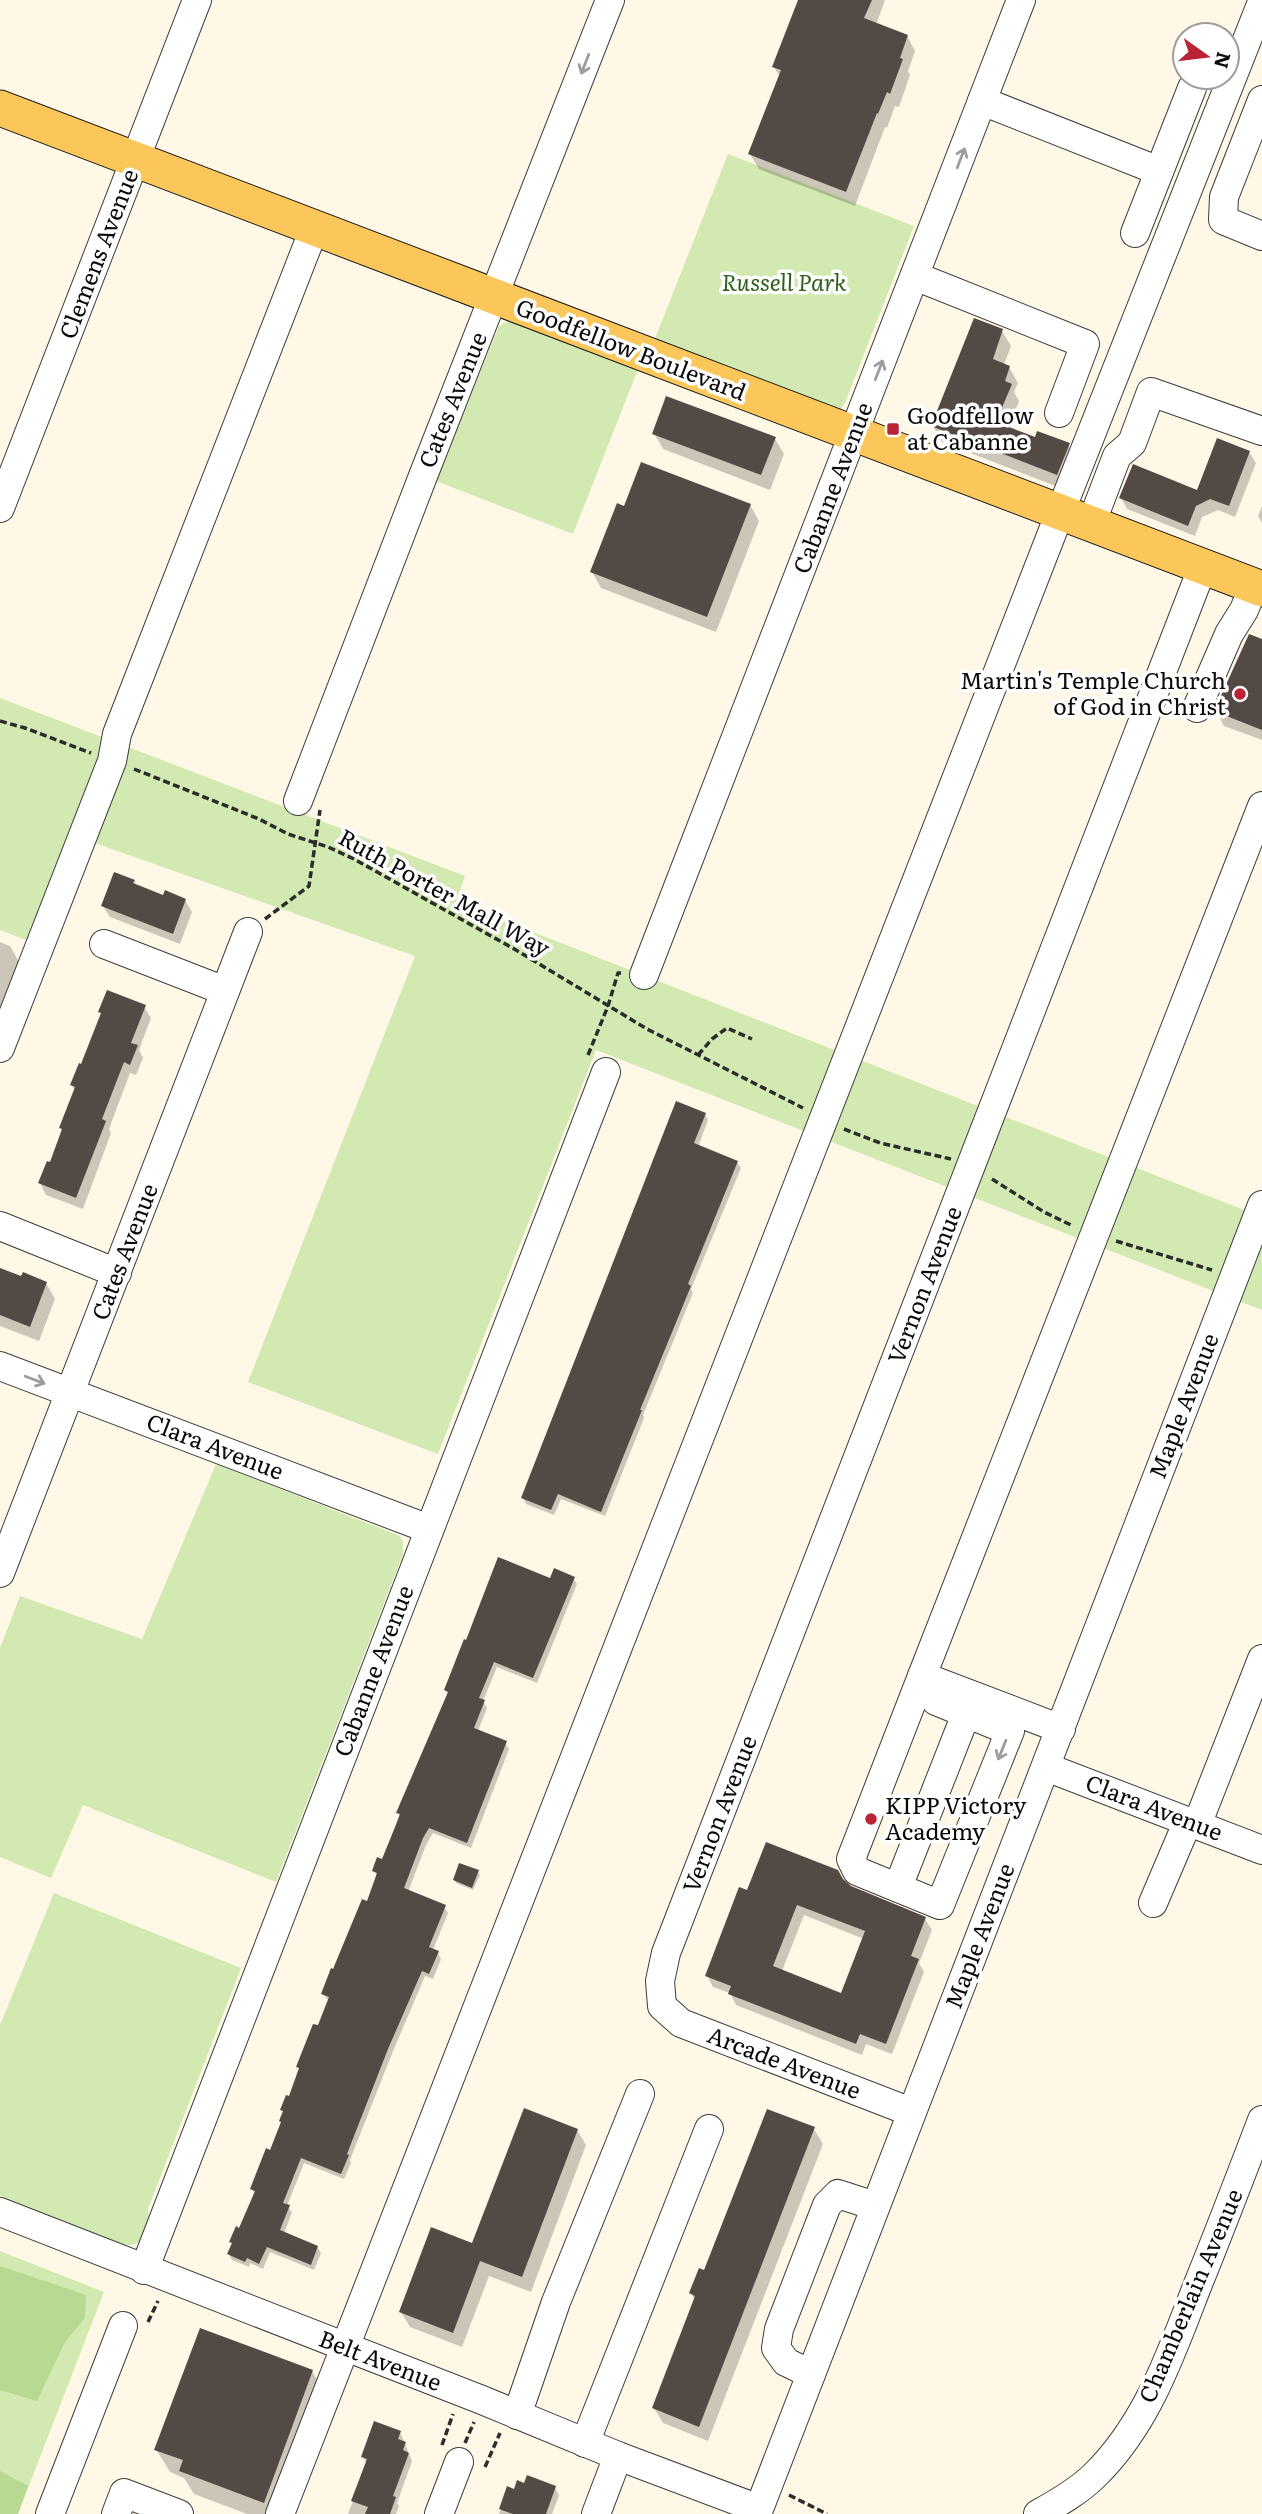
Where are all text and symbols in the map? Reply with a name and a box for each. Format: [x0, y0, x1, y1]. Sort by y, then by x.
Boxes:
north arrow [1171, 21, 1241, 91]
text: N [1208, 49, 1239, 72]
one-way arrow [578, 52, 590, 74]
one-way arrow [955, 147, 968, 169]
street label: Clemens Avenue [49, 163, 145, 343]
park label: Russell Park [721, 264, 847, 298]
street label: Goodfellow Boulevard [512, 289, 752, 408]
street label: Cates Avenue [408, 326, 494, 472]
one-way arrow [873, 360, 886, 382]
street label: Cabanne Avenue [783, 397, 879, 578]
place label: Goodfellow at Cabanne [907, 397, 1034, 457]
marker: Goodfellow at Cabanne [885, 421, 901, 437]
place label: Martin's Temple Church of God in Christ [960, 662, 1227, 722]
marker: Martin's Temple Church of God in Christ [1232, 686, 1248, 702]
street label: Ruth Porter Mall Way [333, 819, 558, 964]
street label: Cates Avenue [81, 1178, 165, 1325]
street label: Vernon Avenue [877, 1201, 969, 1368]
street label: Maple Avenue [1139, 1328, 1226, 1483]
one-way arrow [24, 1374, 46, 1387]
street label: Clara Avenue [142, 1403, 289, 1487]
street label: Cabanne Avenue [324, 1580, 420, 1761]
street label: Vernon Avenue [672, 1730, 764, 1897]
one-way arrow [995, 1739, 1008, 1761]
street label: Clara Avenue [1081, 1764, 1228, 1848]
place label: KIPP Victory Academy [885, 1787, 1027, 1847]
marker: KIPP Victory Academy [863, 1811, 879, 1827]
street label: Maple Avenue [935, 1858, 1022, 2013]
street label: Arcade Avenue [703, 2016, 866, 2106]
street label: Chamberlain Avenue [1129, 2183, 1250, 2407]
street label: Belt Avenue [314, 2320, 447, 2398]

